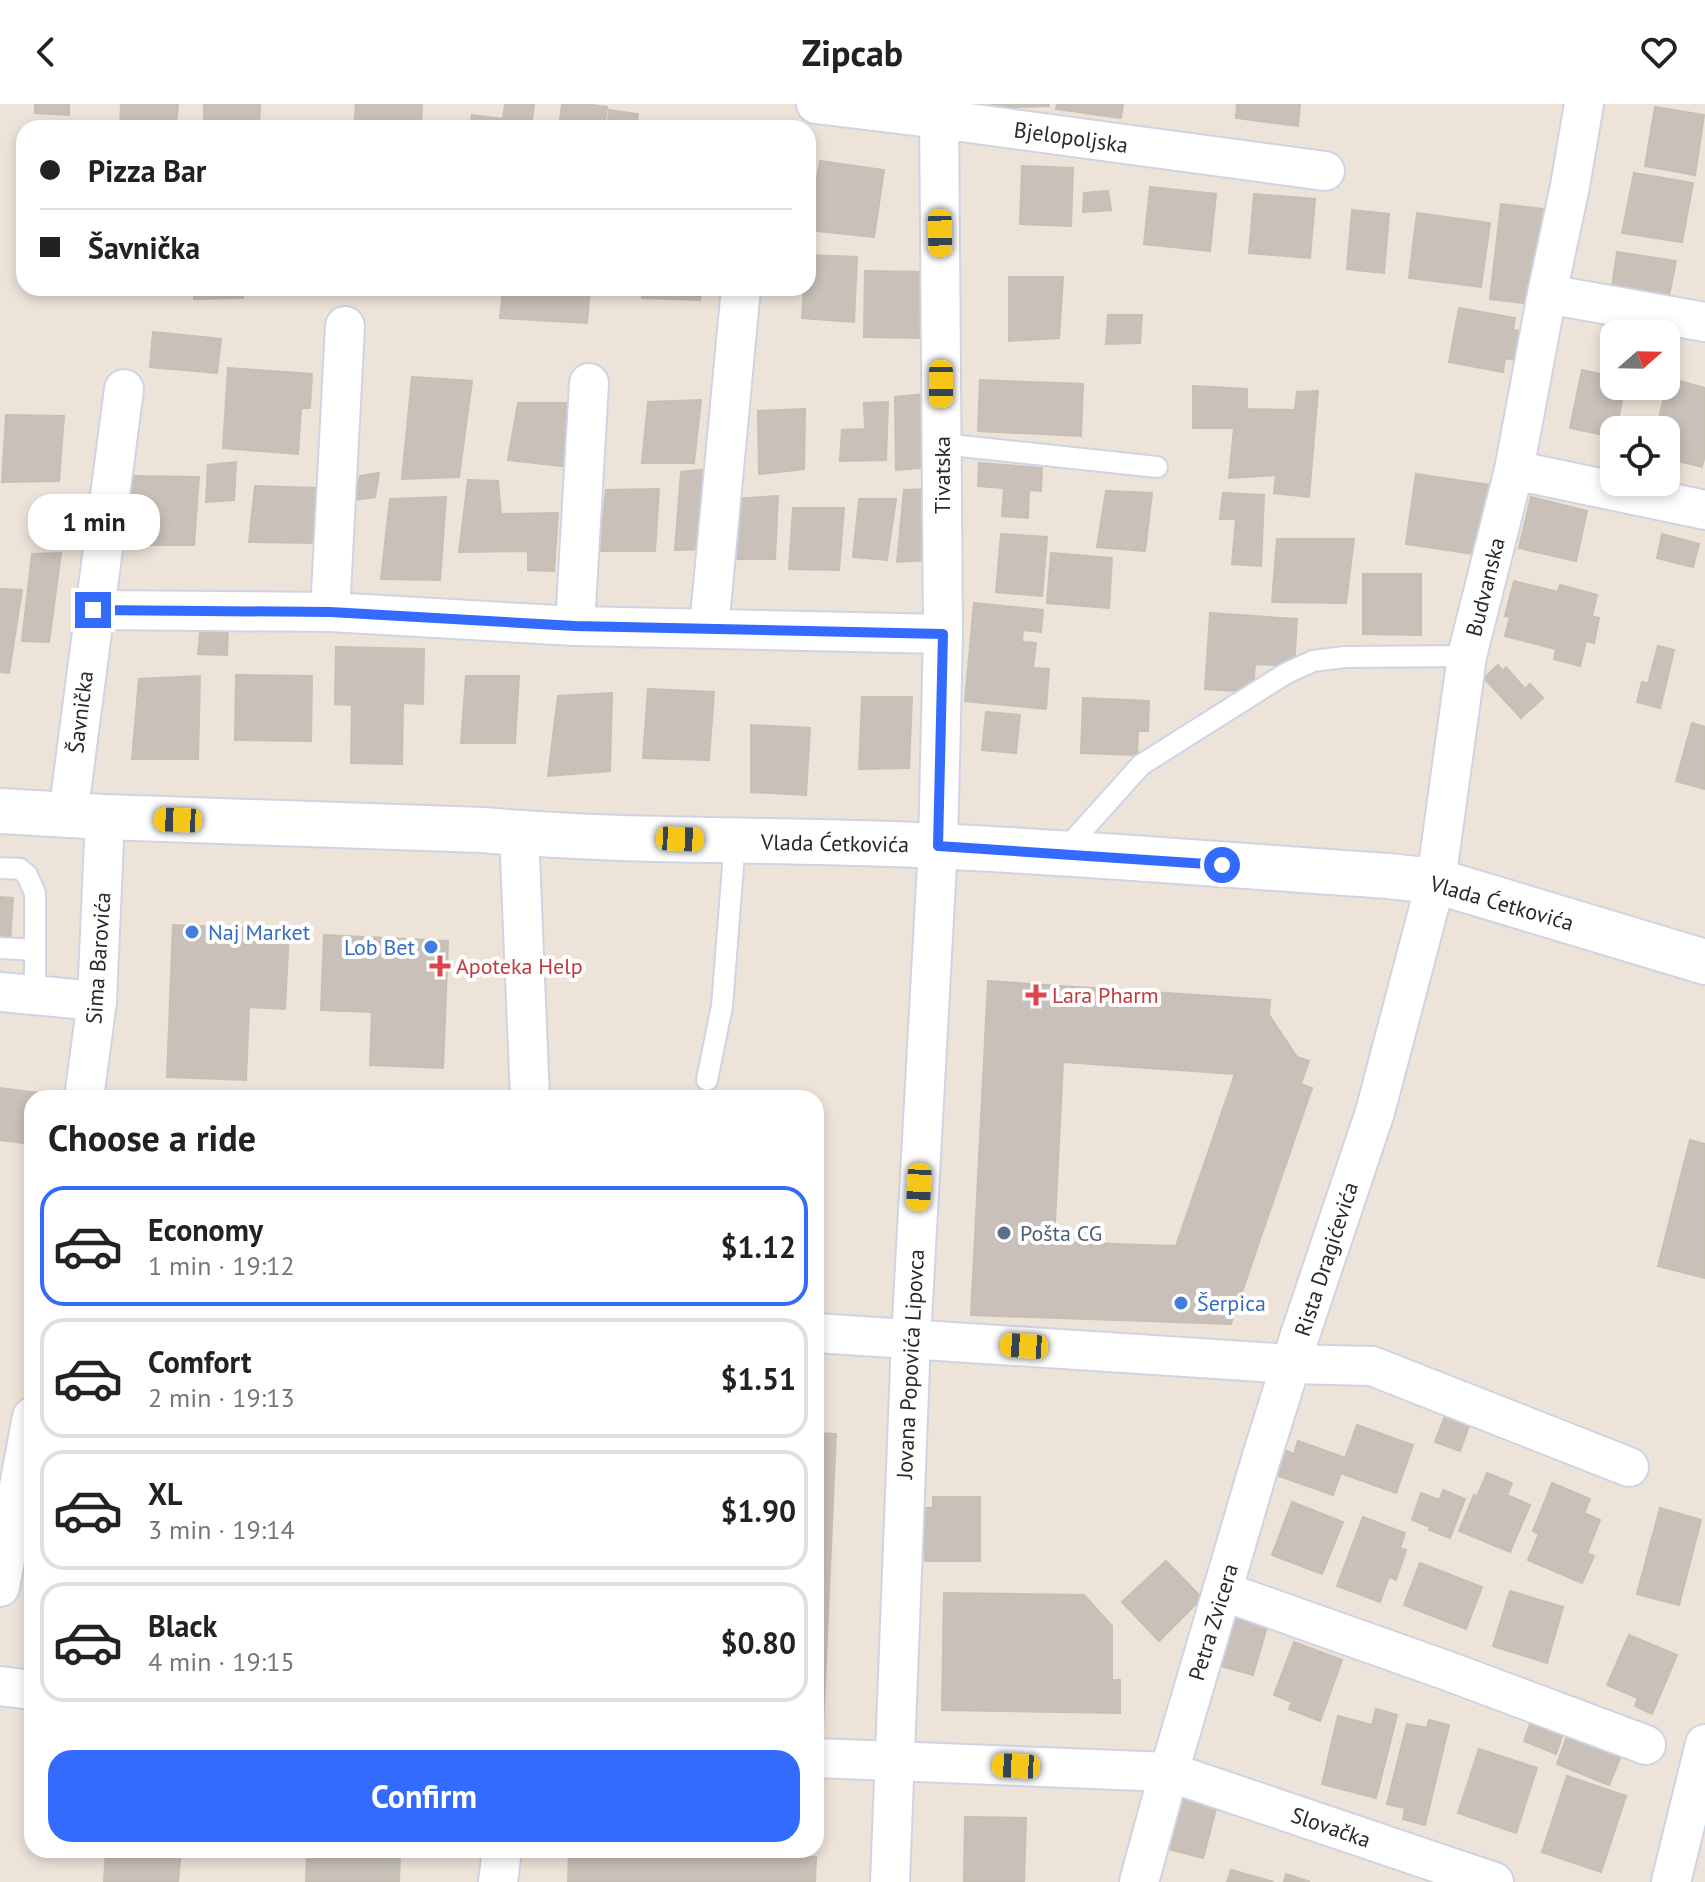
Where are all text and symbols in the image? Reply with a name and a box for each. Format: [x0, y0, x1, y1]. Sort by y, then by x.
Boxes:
text: Zipcab [802, 29, 903, 76]
icon: back [24, 30, 68, 74]
icon: heart [1637, 30, 1681, 74]
street label: Bjelopoljska [1012, 115, 1130, 159]
text: Pizza Bar [88, 151, 206, 190]
car [928, 209, 952, 257]
text: Šavnička [88, 228, 200, 267]
north arrow [1600, 320, 1680, 400]
map controls [1600, 320, 1680, 496]
car [929, 360, 953, 408]
button: locate [1600, 416, 1680, 496]
street label: Tivatska [928, 436, 956, 514]
callout: 1 min [27, 494, 159, 550]
text: 1 min [62, 505, 126, 538]
street label: Budvanska [1459, 535, 1511, 639]
route end [75, 592, 111, 628]
street label: Šavnička [61, 669, 99, 755]
car [154, 807, 202, 833]
car [656, 826, 704, 852]
street label: Vlada Ćetkovića [760, 828, 909, 858]
route start [1204, 847, 1240, 883]
street label: Vlada Ćetkovića [1426, 869, 1577, 937]
street label: Sima Barovića [79, 891, 117, 1025]
place label: Naj Market [208, 918, 311, 946]
marker: Naj Market [183, 923, 201, 941]
place label: Lob Bet [344, 933, 416, 961]
marker: Lob Bet [422, 938, 440, 956]
place label: Apoteka Help [456, 952, 583, 980]
marker: Apoteka Help [431, 957, 449, 975]
place label: Lara Pharm [1052, 981, 1159, 1009]
marker: Lara Pharm [1027, 986, 1045, 1004]
text: Choose a ride [48, 1114, 256, 1161]
car [906, 1162, 932, 1212]
street label: Rista Dragićevića [1288, 1178, 1364, 1340]
icon: car [52, 1210, 124, 1282]
text: Economy [148, 1210, 263, 1249]
place label: Pošta CG [1020, 1219, 1102, 1247]
marker: Pošta CG [995, 1224, 1013, 1242]
text: $1.12 [721, 1227, 796, 1266]
street label: Jovana Popovića Lipovca [890, 1248, 930, 1481]
text: 1 min · 19:12 [148, 1249, 295, 1282]
place label: Šerpica [1197, 1289, 1266, 1317]
marker: Šerpica [1172, 1294, 1190, 1312]
car [999, 1332, 1049, 1360]
icon: car [52, 1342, 124, 1414]
text: Comfort [148, 1342, 251, 1381]
text: $1.51 [721, 1359, 796, 1398]
text: 2 min · 19:13 [148, 1381, 295, 1414]
icon: car [52, 1474, 124, 1546]
text: XL [148, 1474, 182, 1513]
text: $1.90 [721, 1491, 796, 1530]
text: 3 min · 19:14 [148, 1513, 295, 1546]
street label: Petra Zvicera [1182, 1560, 1244, 1684]
icon: car [52, 1606, 124, 1678]
text: Black [148, 1606, 217, 1645]
text: $0.80 [721, 1623, 796, 1662]
text: 4 min · 19:15 [148, 1645, 295, 1678]
button: Confirm [48, 1750, 800, 1842]
car [991, 1753, 1041, 1779]
street label: Slovačka [1287, 1800, 1375, 1854]

